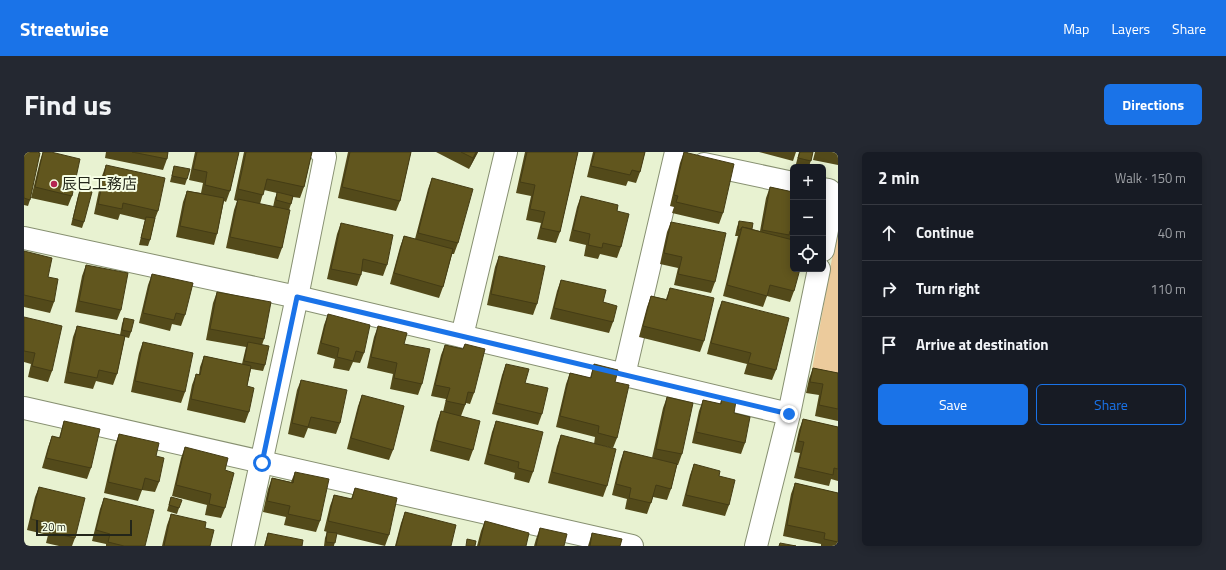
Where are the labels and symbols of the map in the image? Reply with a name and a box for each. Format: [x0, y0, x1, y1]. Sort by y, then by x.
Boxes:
place label: 辰巳工務店 [62, 172, 137, 195]
marker: 辰巳工務店 [49, 179, 59, 189]
route end [780, 405, 798, 423]
route start [253, 454, 271, 472]
scale bar [36, 518, 132, 537]

